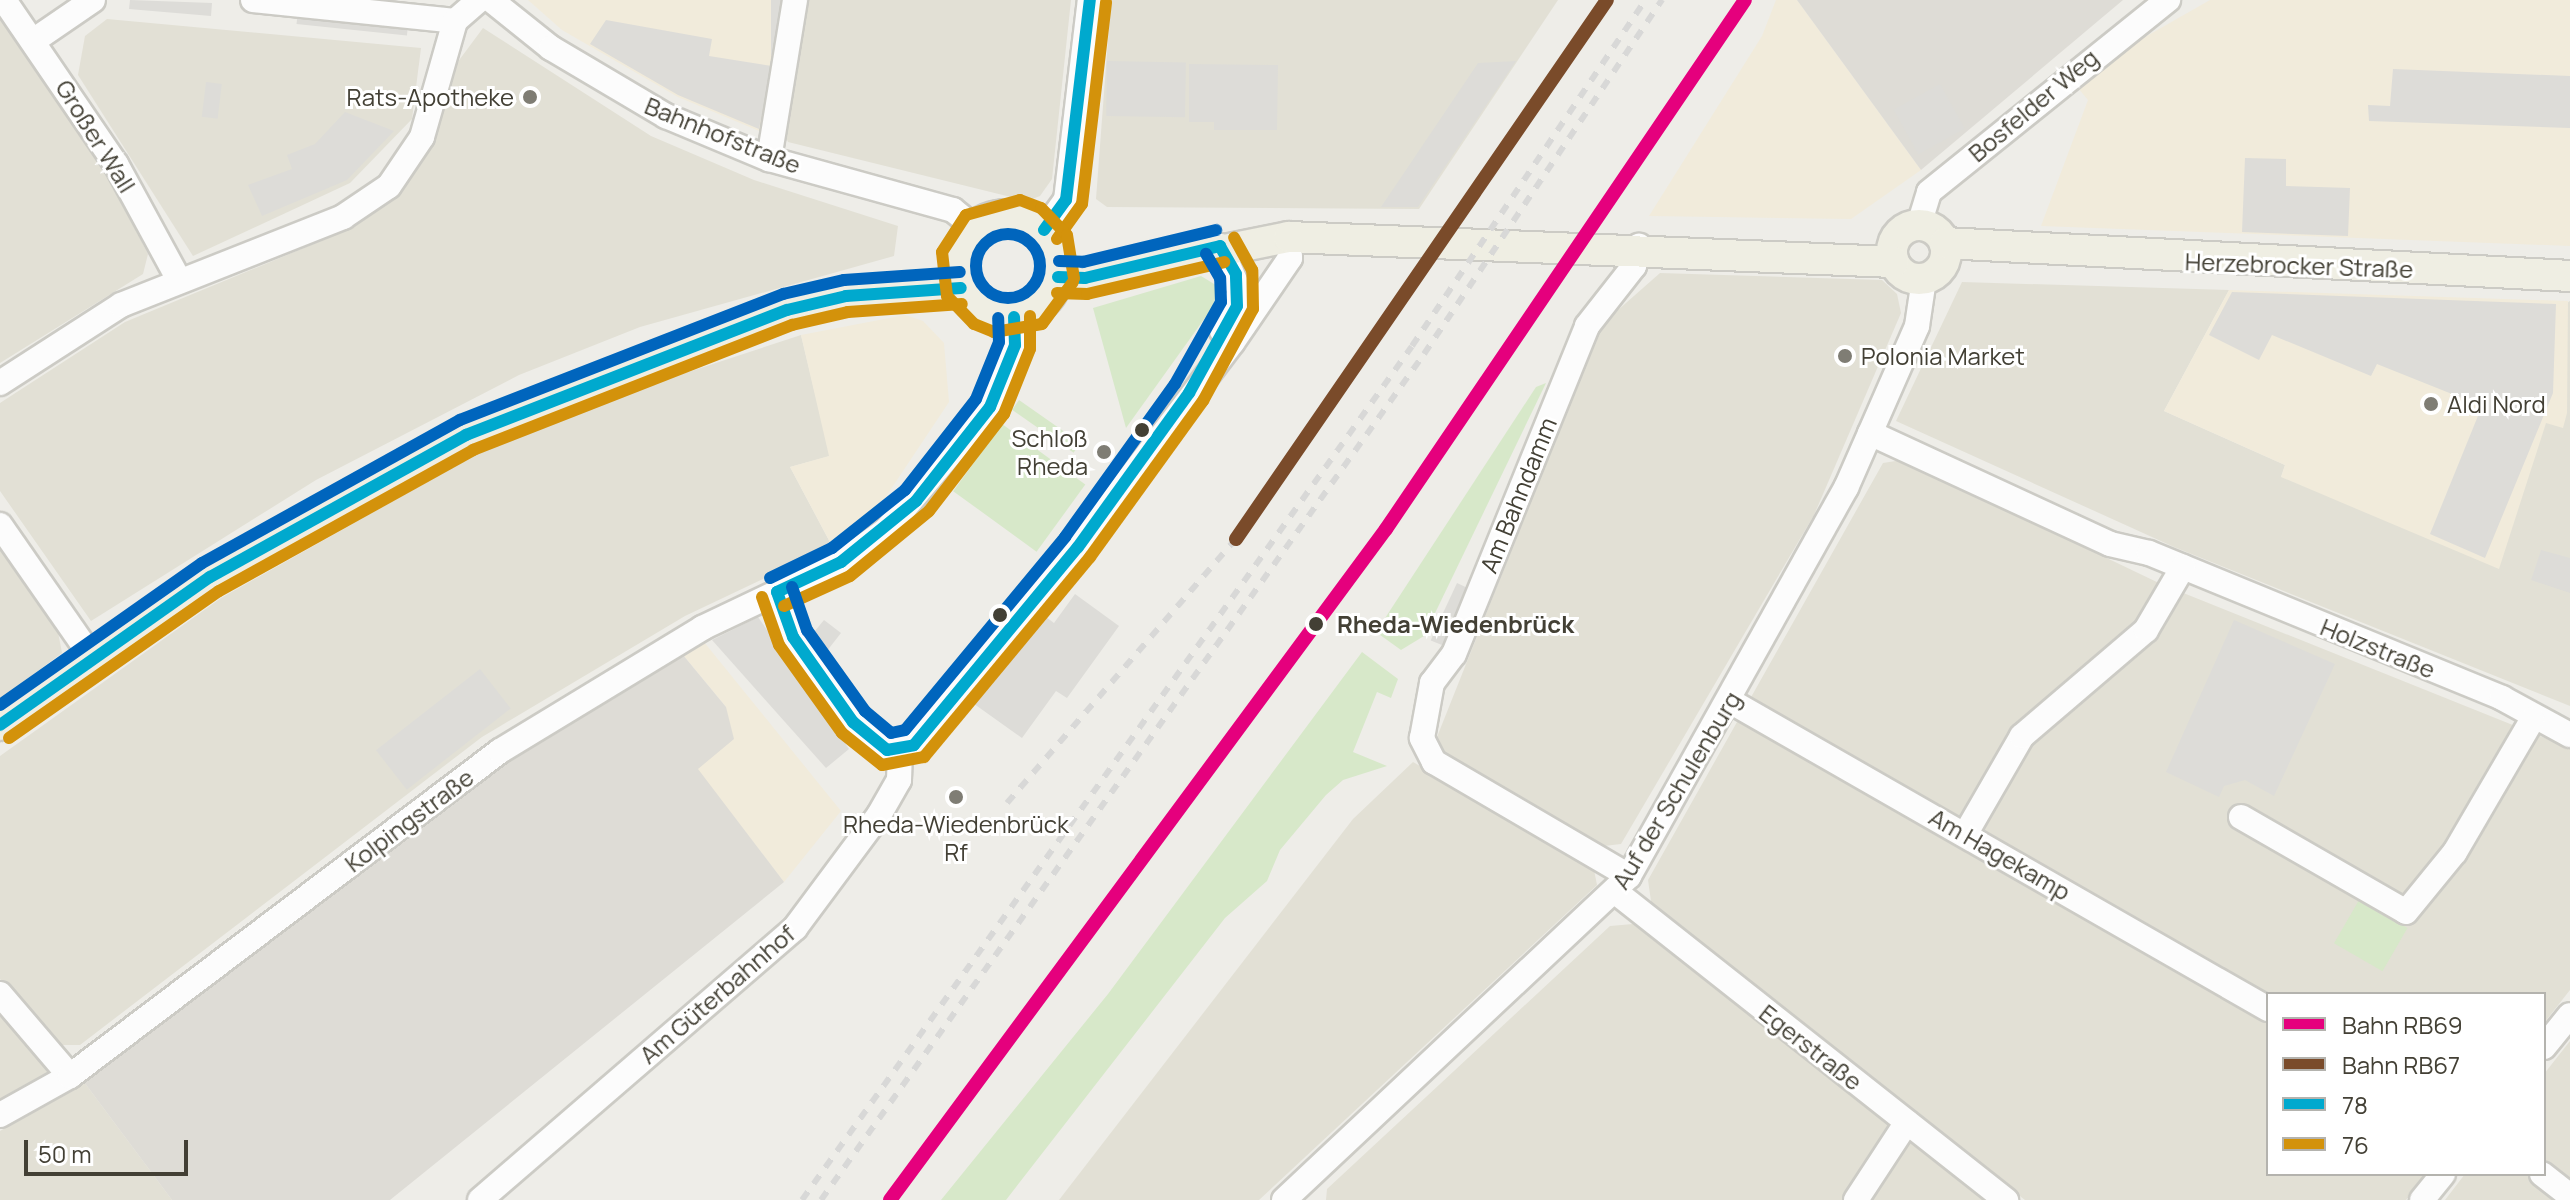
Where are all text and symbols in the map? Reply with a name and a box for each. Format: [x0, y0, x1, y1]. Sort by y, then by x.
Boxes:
street label: Bosfelder Weg [1962, 43, 2104, 167]
street label: Großer Wall [50, 74, 142, 198]
place label: Rats-Apotheke [347, 83, 514, 111]
marker: Rats-Apotheke [521, 88, 539, 106]
street label: Bahnhofstraße [641, 91, 805, 179]
street label: Herzebrocker Straße [2184, 247, 2414, 283]
place label: Polonia Market [1861, 342, 2025, 370]
marker: Polonia Market [1836, 347, 1854, 365]
place label: Aldi Nord [2447, 390, 2546, 418]
marker: Aldi Nord [2422, 395, 2440, 413]
street label: Am Bahndamm [1474, 413, 1562, 577]
unlabelled marker [1134, 422, 1150, 438]
place label: Schloß Rheda [1012, 424, 1088, 480]
marker: Schloß Rheda [1095, 443, 1113, 461]
unlabelled marker [992, 607, 1008, 623]
marker: Rheda-Wiedenbrück [1302, 610, 1330, 638]
place label: Rheda-Wiedenbrück [1337, 610, 1574, 638]
street label: Holzstraße [2316, 612, 2440, 684]
street label: Auf der Schulenburg [1606, 686, 1746, 894]
street label: Kolpingstraße [339, 762, 479, 878]
marker: Rheda-Wiedenbrück Rf [947, 788, 965, 806]
street label: Am Hagekamp [1924, 802, 2076, 906]
place label: Rheda-Wiedenbrück Rf [843, 810, 1069, 866]
street label: Am Güterbahnhof [633, 919, 801, 1069]
legend [2266, 992, 2546, 1176]
street label: Egerstraße [1754, 998, 1868, 1096]
text: Bahn RB69 [2342, 1008, 2463, 1041]
text: Bahn RB67 [2342, 1048, 2460, 1081]
text: 78 [2342, 1088, 2368, 1121]
scale bar [28, 1124, 192, 1174]
text: 76 [2342, 1128, 2369, 1161]
text: 50 m [38, 1137, 92, 1170]

